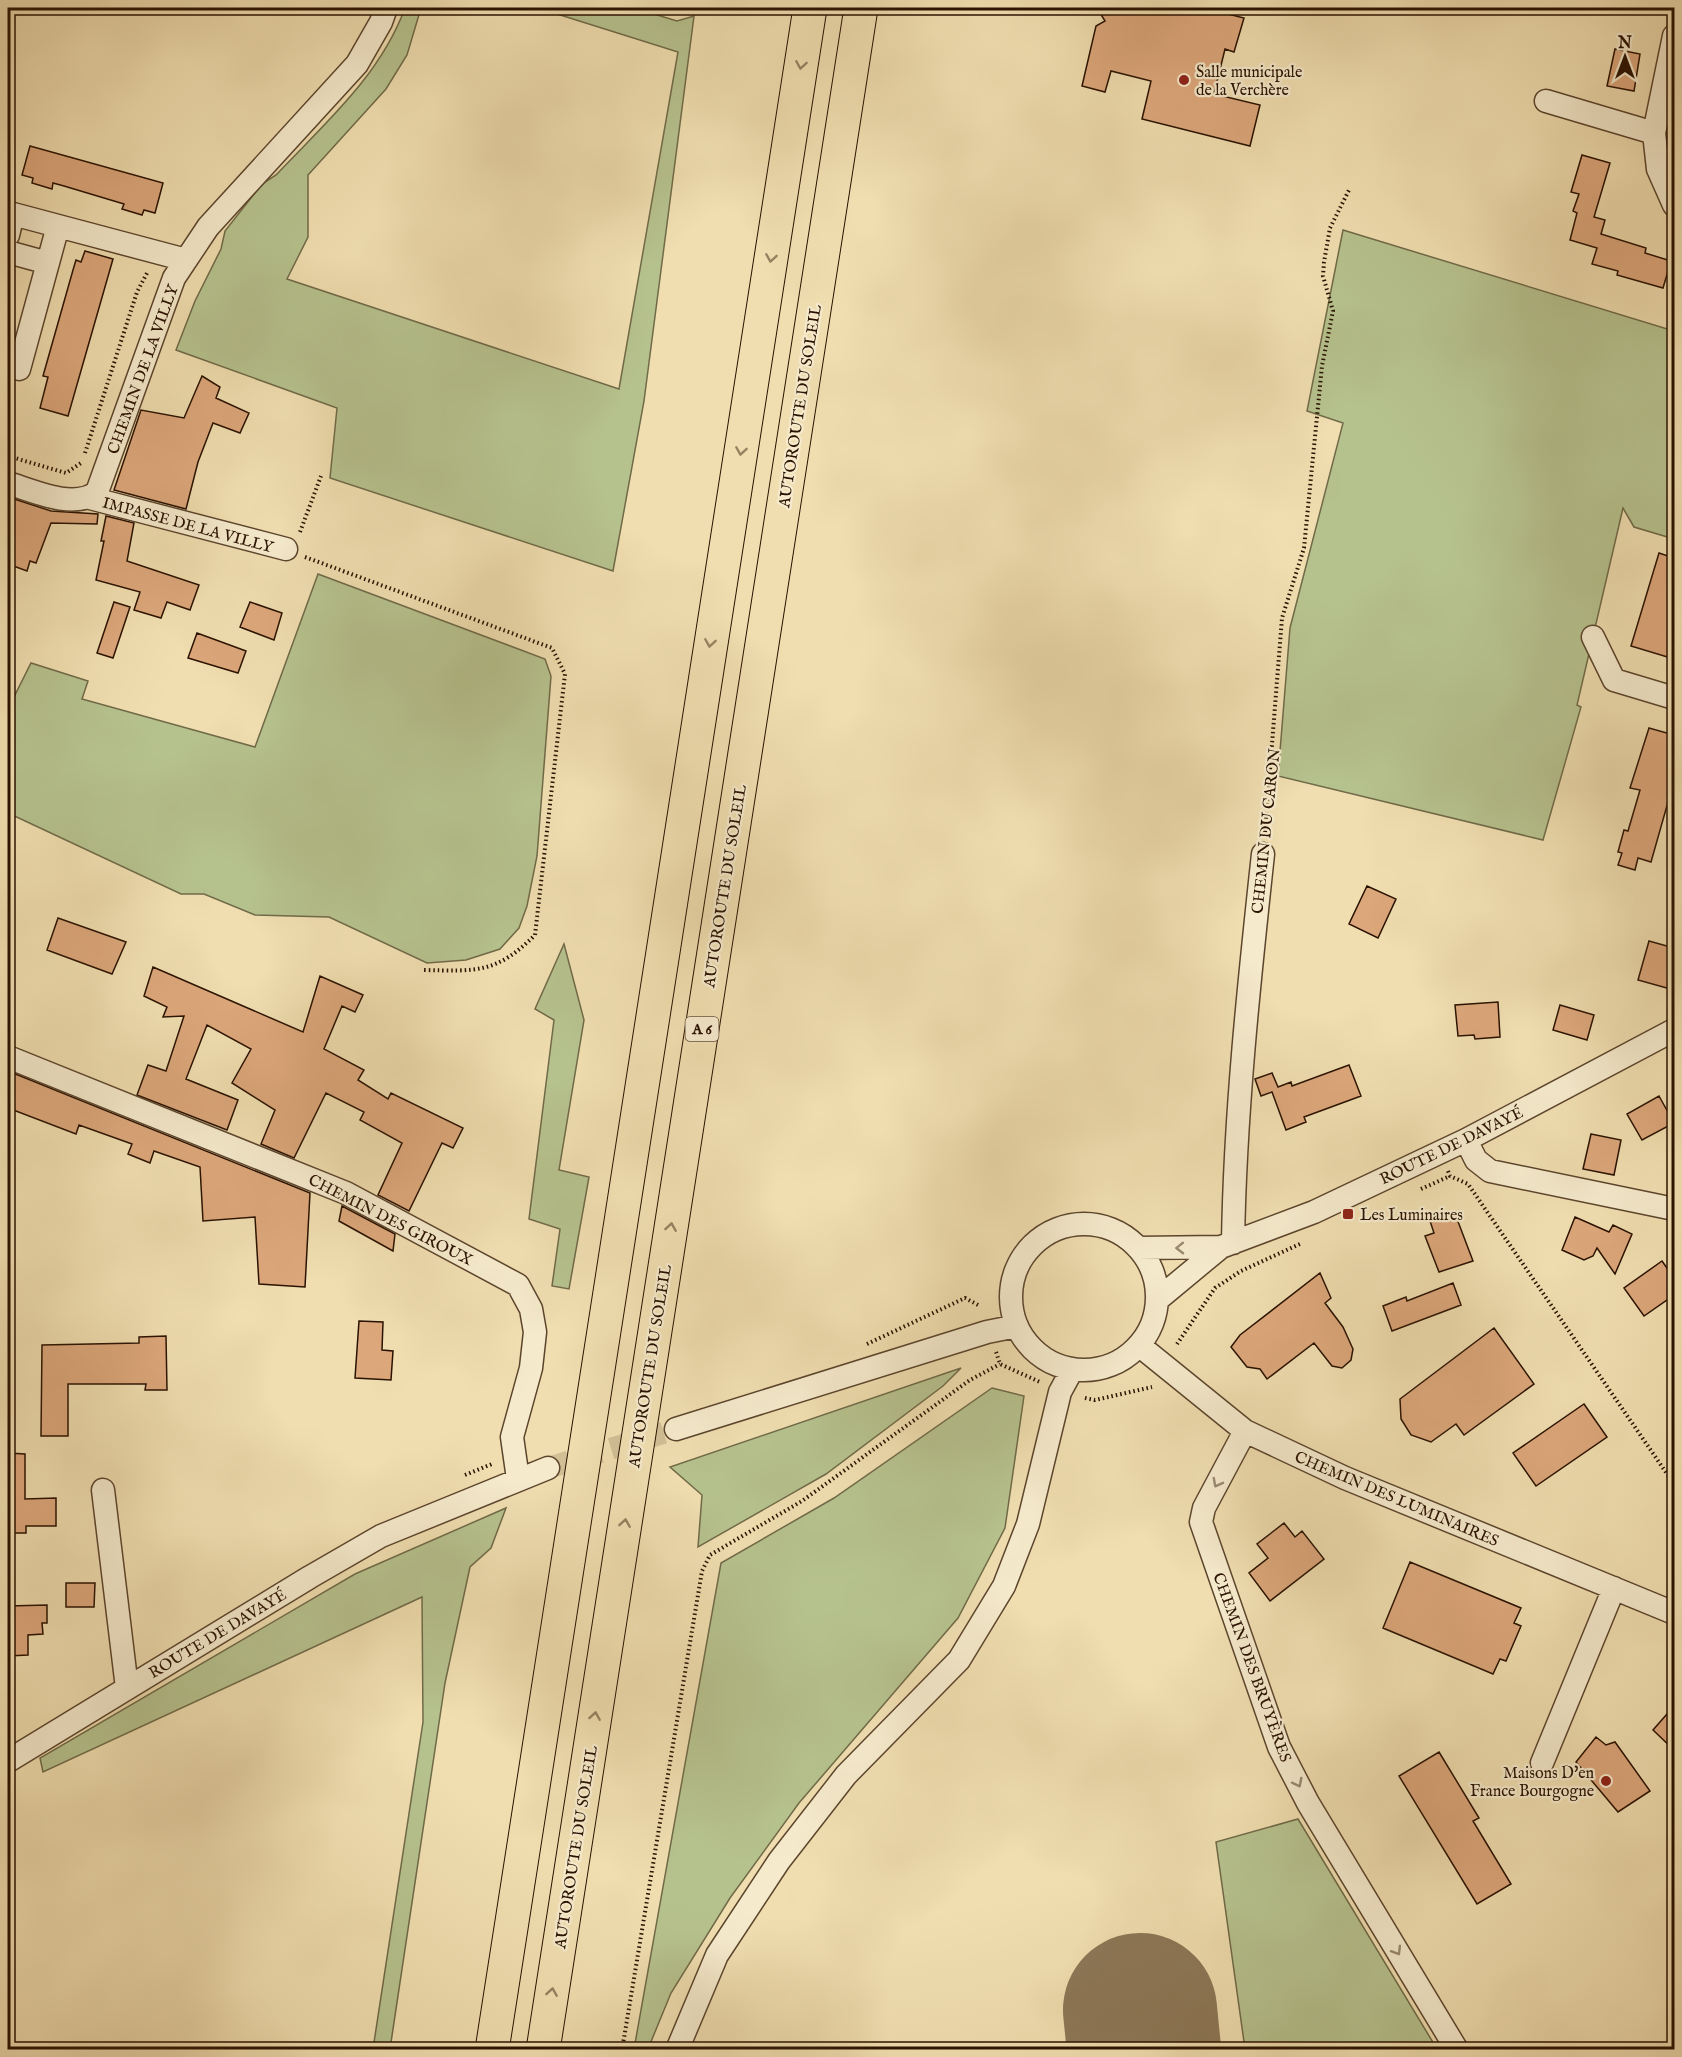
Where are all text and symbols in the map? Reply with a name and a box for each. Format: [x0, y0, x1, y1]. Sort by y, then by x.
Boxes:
north arrow [1595, 27, 1655, 87]
text: N [1617, 34, 1632, 54]
one-way arrow [795, 61, 807, 70]
place label: Salle municipale de la Verchère [1196, 63, 1302, 101]
marker: Salle municipale de la Verchère [1177, 73, 1191, 87]
one-way arrow [765, 253, 777, 263]
street label: CHEMIN DE LA VILLY [104, 281, 184, 457]
street label: AUTOROUTE DU SOLEIL [775, 303, 827, 510]
one-way arrow [735, 446, 747, 455]
street label: IMPASSE DE LA VILLY [100, 493, 276, 559]
one-way arrow [705, 639, 717, 648]
street label: CHEMIN DU CARON [1248, 747, 1286, 915]
street label: AUTOROUTE DU SOLEIL [700, 783, 752, 990]
road number: A 6 [686, 1017, 718, 1041]
street label: ROUTE DE DAVAYÉ [1376, 1102, 1527, 1190]
street label: CHEMIN DES GIROUX [304, 1171, 476, 1271]
place label: Les Luminaires [1360, 1206, 1463, 1226]
marker: Les Luminaires [1341, 1207, 1355, 1221]
one-way arrow [664, 1222, 677, 1232]
one-way arrow [1175, 1242, 1184, 1254]
street label: AUTOROUTE DU SOLEIL [625, 1263, 677, 1470]
street label: CHEMIN DES LUMINAIRES [1291, 1448, 1501, 1552]
one-way arrow [1213, 1477, 1224, 1487]
one-way arrow [618, 1519, 631, 1529]
street label: CHEMIN DES BRUYÈRES [1207, 1569, 1297, 1765]
street label: ROUTE DE DAVAYÉ [144, 1584, 291, 1684]
one-way arrow [588, 1711, 601, 1721]
street label: AUTOROUTE DU SOLEIL [551, 1744, 603, 1951]
place label: Maisons D'en France Bourgogne [1470, 1764, 1594, 1802]
marker: Maisons D'en France Bourgogne [1599, 1774, 1613, 1788]
one-way arrow [1290, 1776, 1302, 1787]
one-way arrow [1389, 1945, 1401, 1955]
one-way arrow [545, 1987, 558, 1997]

